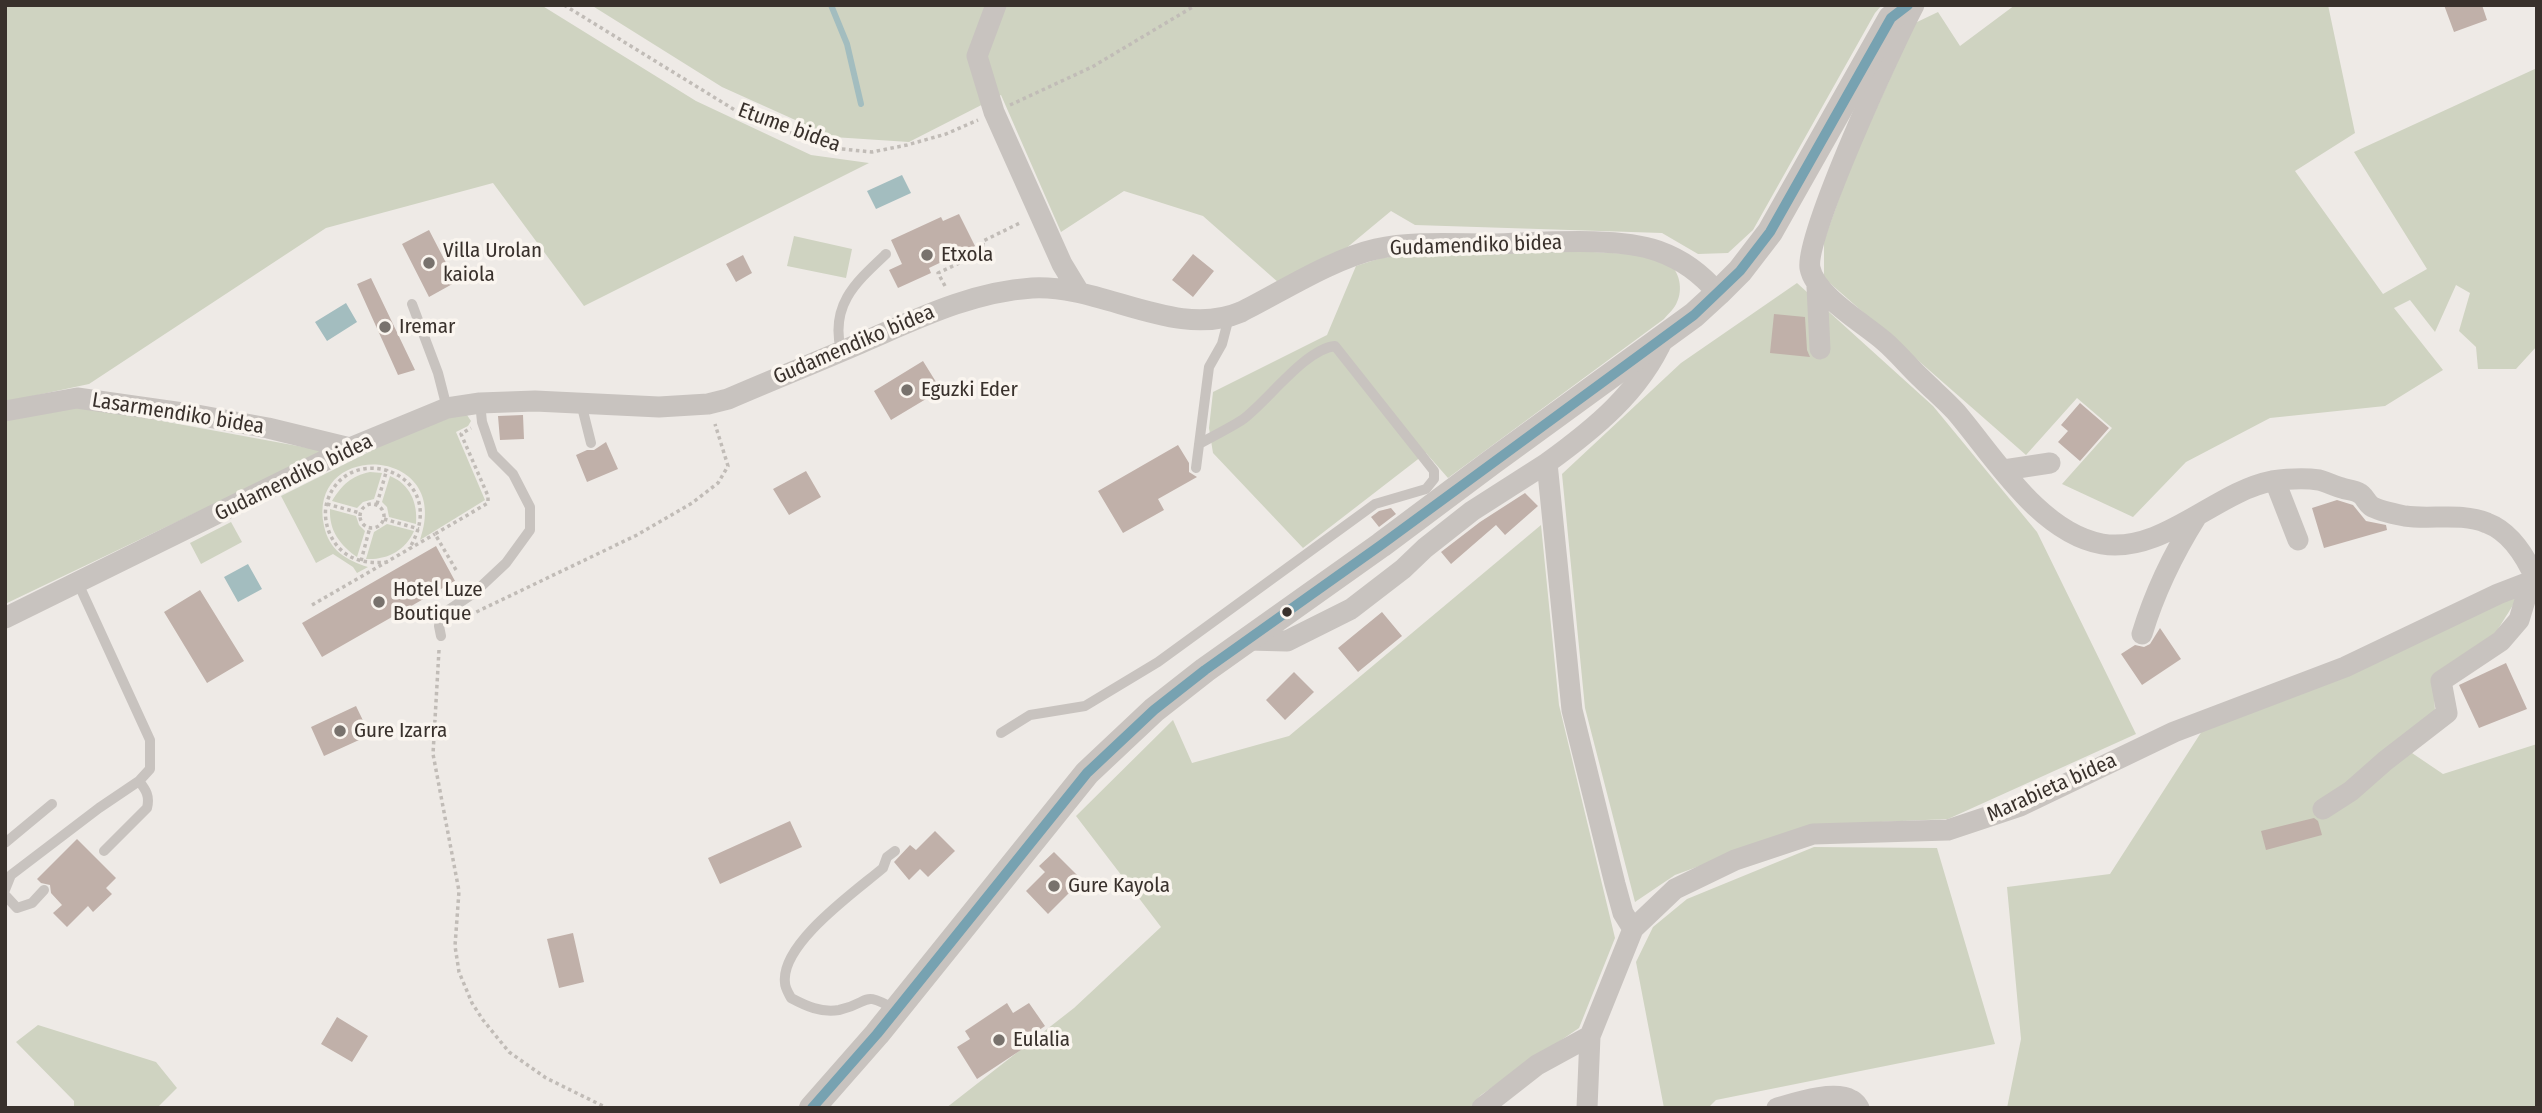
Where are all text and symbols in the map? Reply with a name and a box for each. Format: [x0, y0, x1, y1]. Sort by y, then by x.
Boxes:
street label: Etume bidea [734, 98, 844, 158]
street label: Gudamendiko bidea [1389, 230, 1563, 262]
place label: Villa Urolan kaiola [443, 238, 542, 288]
place label: Etxola [941, 242, 993, 268]
marker: Etxola [919, 247, 935, 263]
marker: Villa Urolan kaiola [421, 255, 437, 271]
street label: Gudamendiko bidea [770, 300, 938, 390]
place label: Iremar [399, 314, 455, 340]
marker: Iremar [377, 319, 393, 335]
place label: Eguzki Eder [921, 377, 1018, 403]
marker: Eguzki Eder [899, 382, 915, 398]
street label: Lasarmendiko bidea [90, 388, 266, 440]
street label: Gudamendiko bidea [211, 429, 377, 527]
place label: Hotel Luze Boutique [393, 577, 483, 627]
marker: Hotel Luze Boutique [371, 594, 387, 610]
unlabelled marker [1280, 605, 1294, 619]
place label: Gure Izarra [354, 718, 447, 744]
marker: Gure Izarra [332, 723, 348, 739]
street label: Marabieta bidea [1983, 748, 2121, 828]
place label: Gure Kayola [1068, 873, 1170, 899]
marker: Gure Kayola [1046, 878, 1062, 894]
place label: Eulalia [1013, 1027, 1070, 1053]
marker: Eulalia [991, 1032, 1007, 1048]

